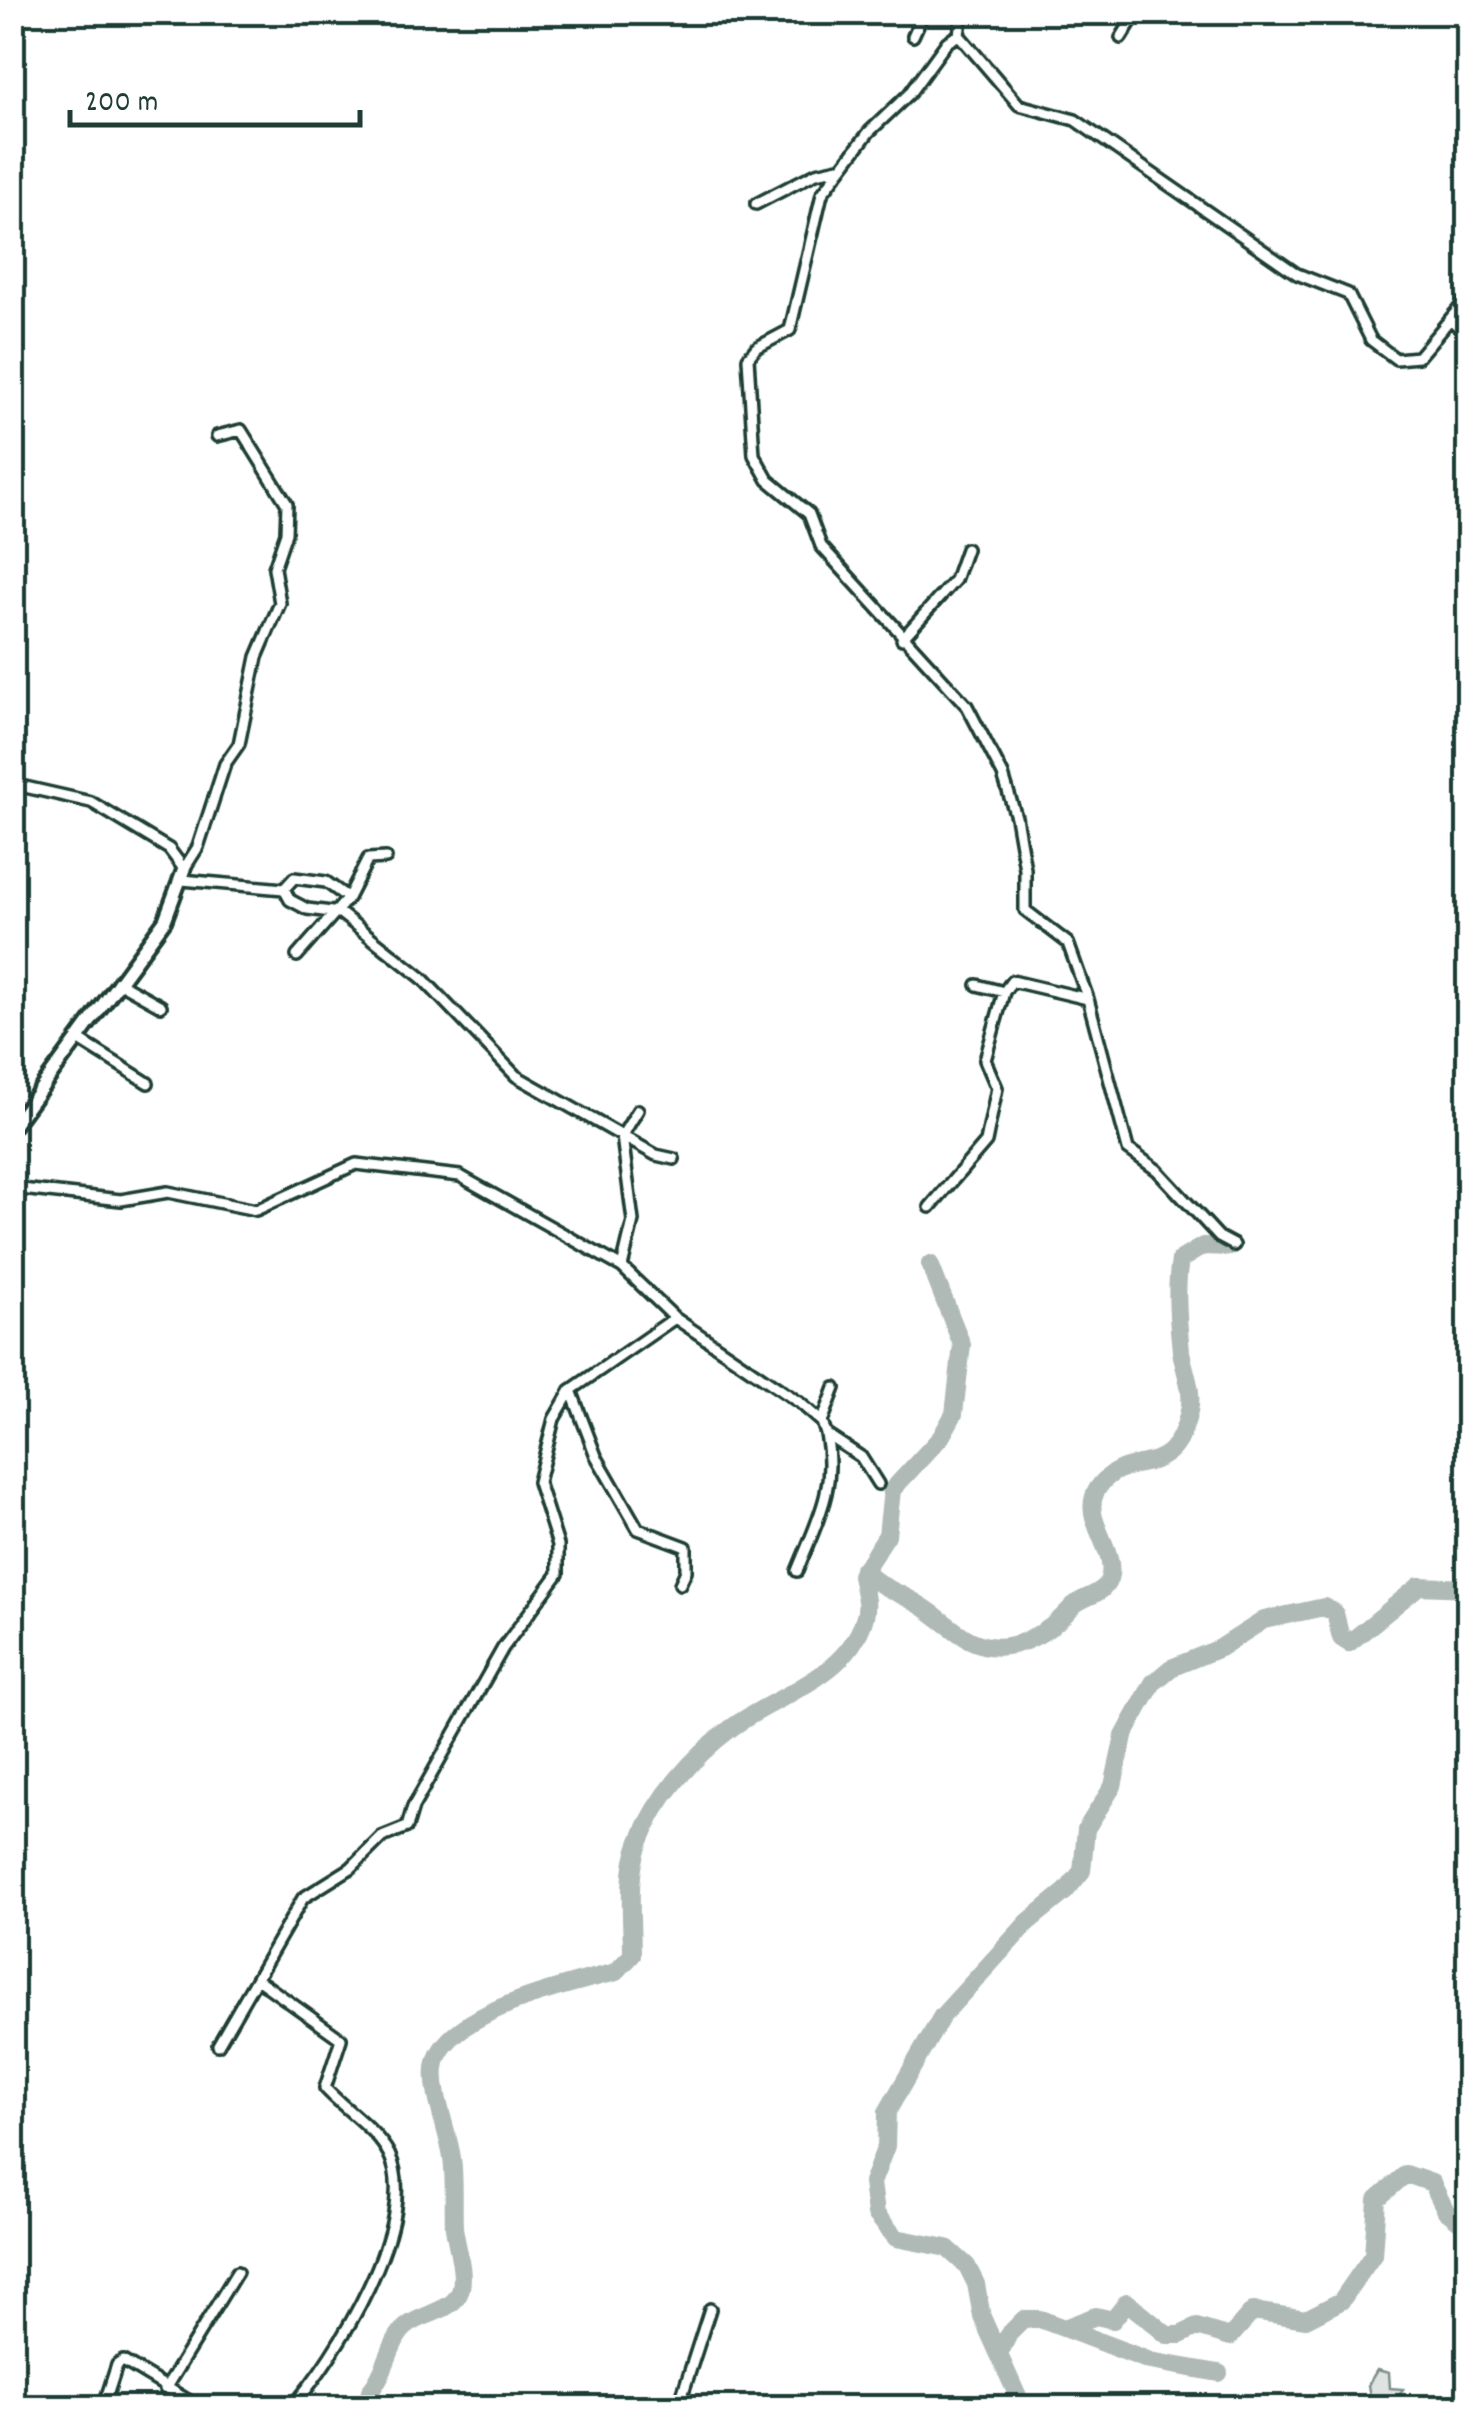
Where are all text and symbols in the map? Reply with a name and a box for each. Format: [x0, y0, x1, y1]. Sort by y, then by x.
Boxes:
scale bar [70, 65, 360, 127]
text: 200 m [85, 83, 158, 126]

